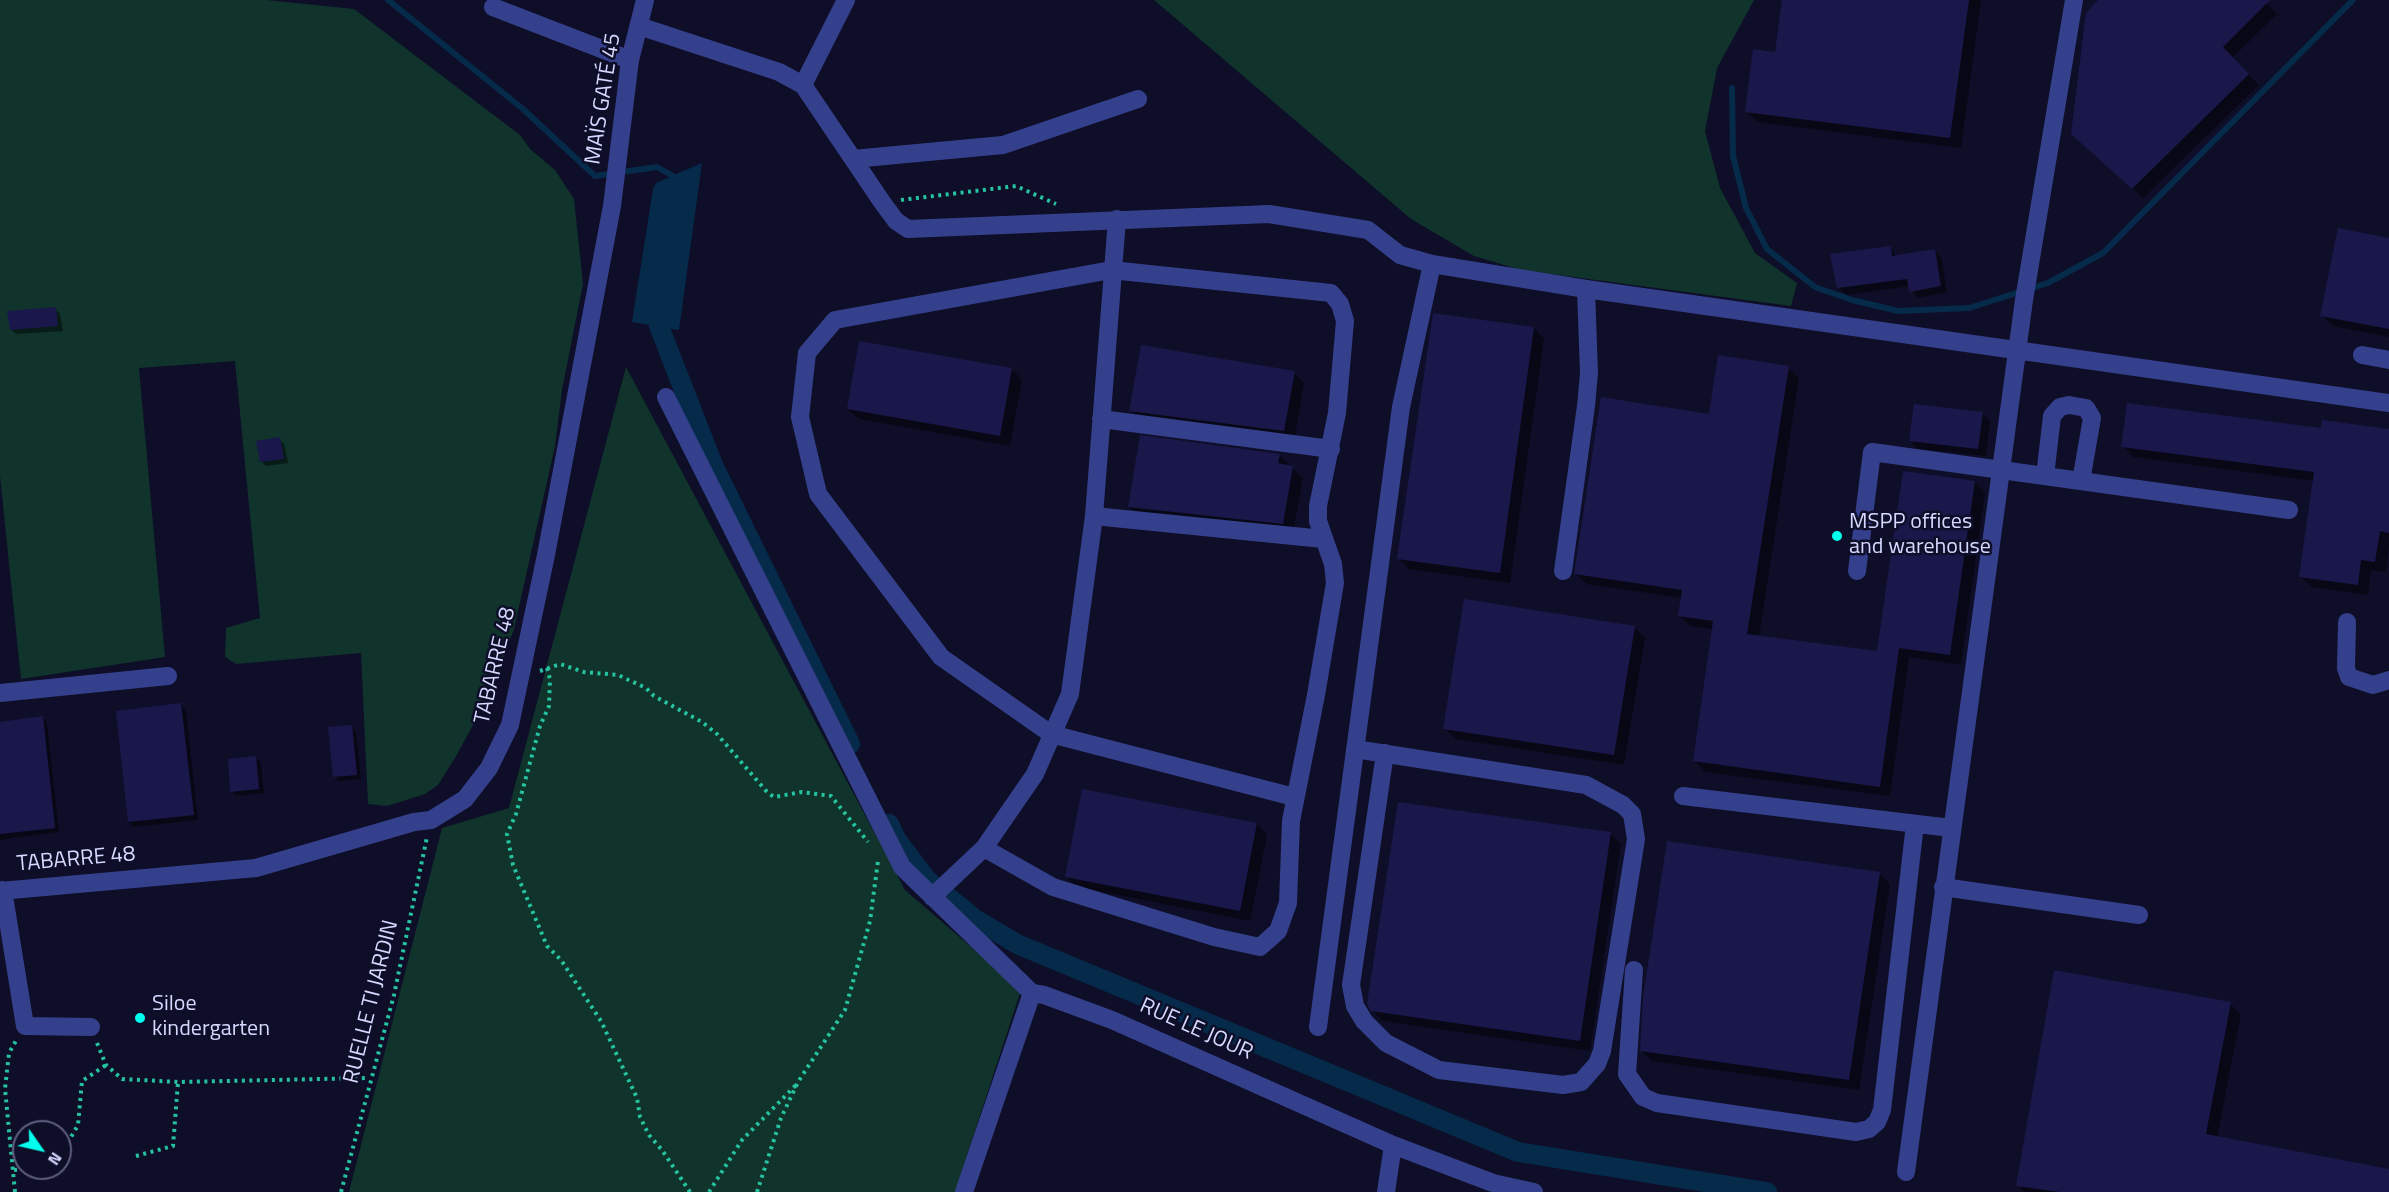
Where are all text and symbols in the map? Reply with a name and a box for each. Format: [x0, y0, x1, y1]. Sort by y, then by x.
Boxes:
street label: MAÏS GATÉ 45 [581, 31, 627, 167]
place label: MSPP offices and warehouse [1849, 510, 1991, 562]
marker: MSPP offices and warehouse [1830, 529, 1844, 543]
street label: TABARRE 48 [470, 605, 522, 727]
street label: TABARRE 48 [16, 842, 136, 878]
street label: RUELLE TI JARDIN [339, 918, 405, 1086]
place label: Siloe kindergarten [152, 992, 270, 1044]
street label: RUE LE JOUR [1135, 993, 1257, 1067]
marker: Siloe kindergarten [133, 1011, 147, 1025]
north arrow [12, 1120, 72, 1180]
text: N [42, 1148, 68, 1170]

